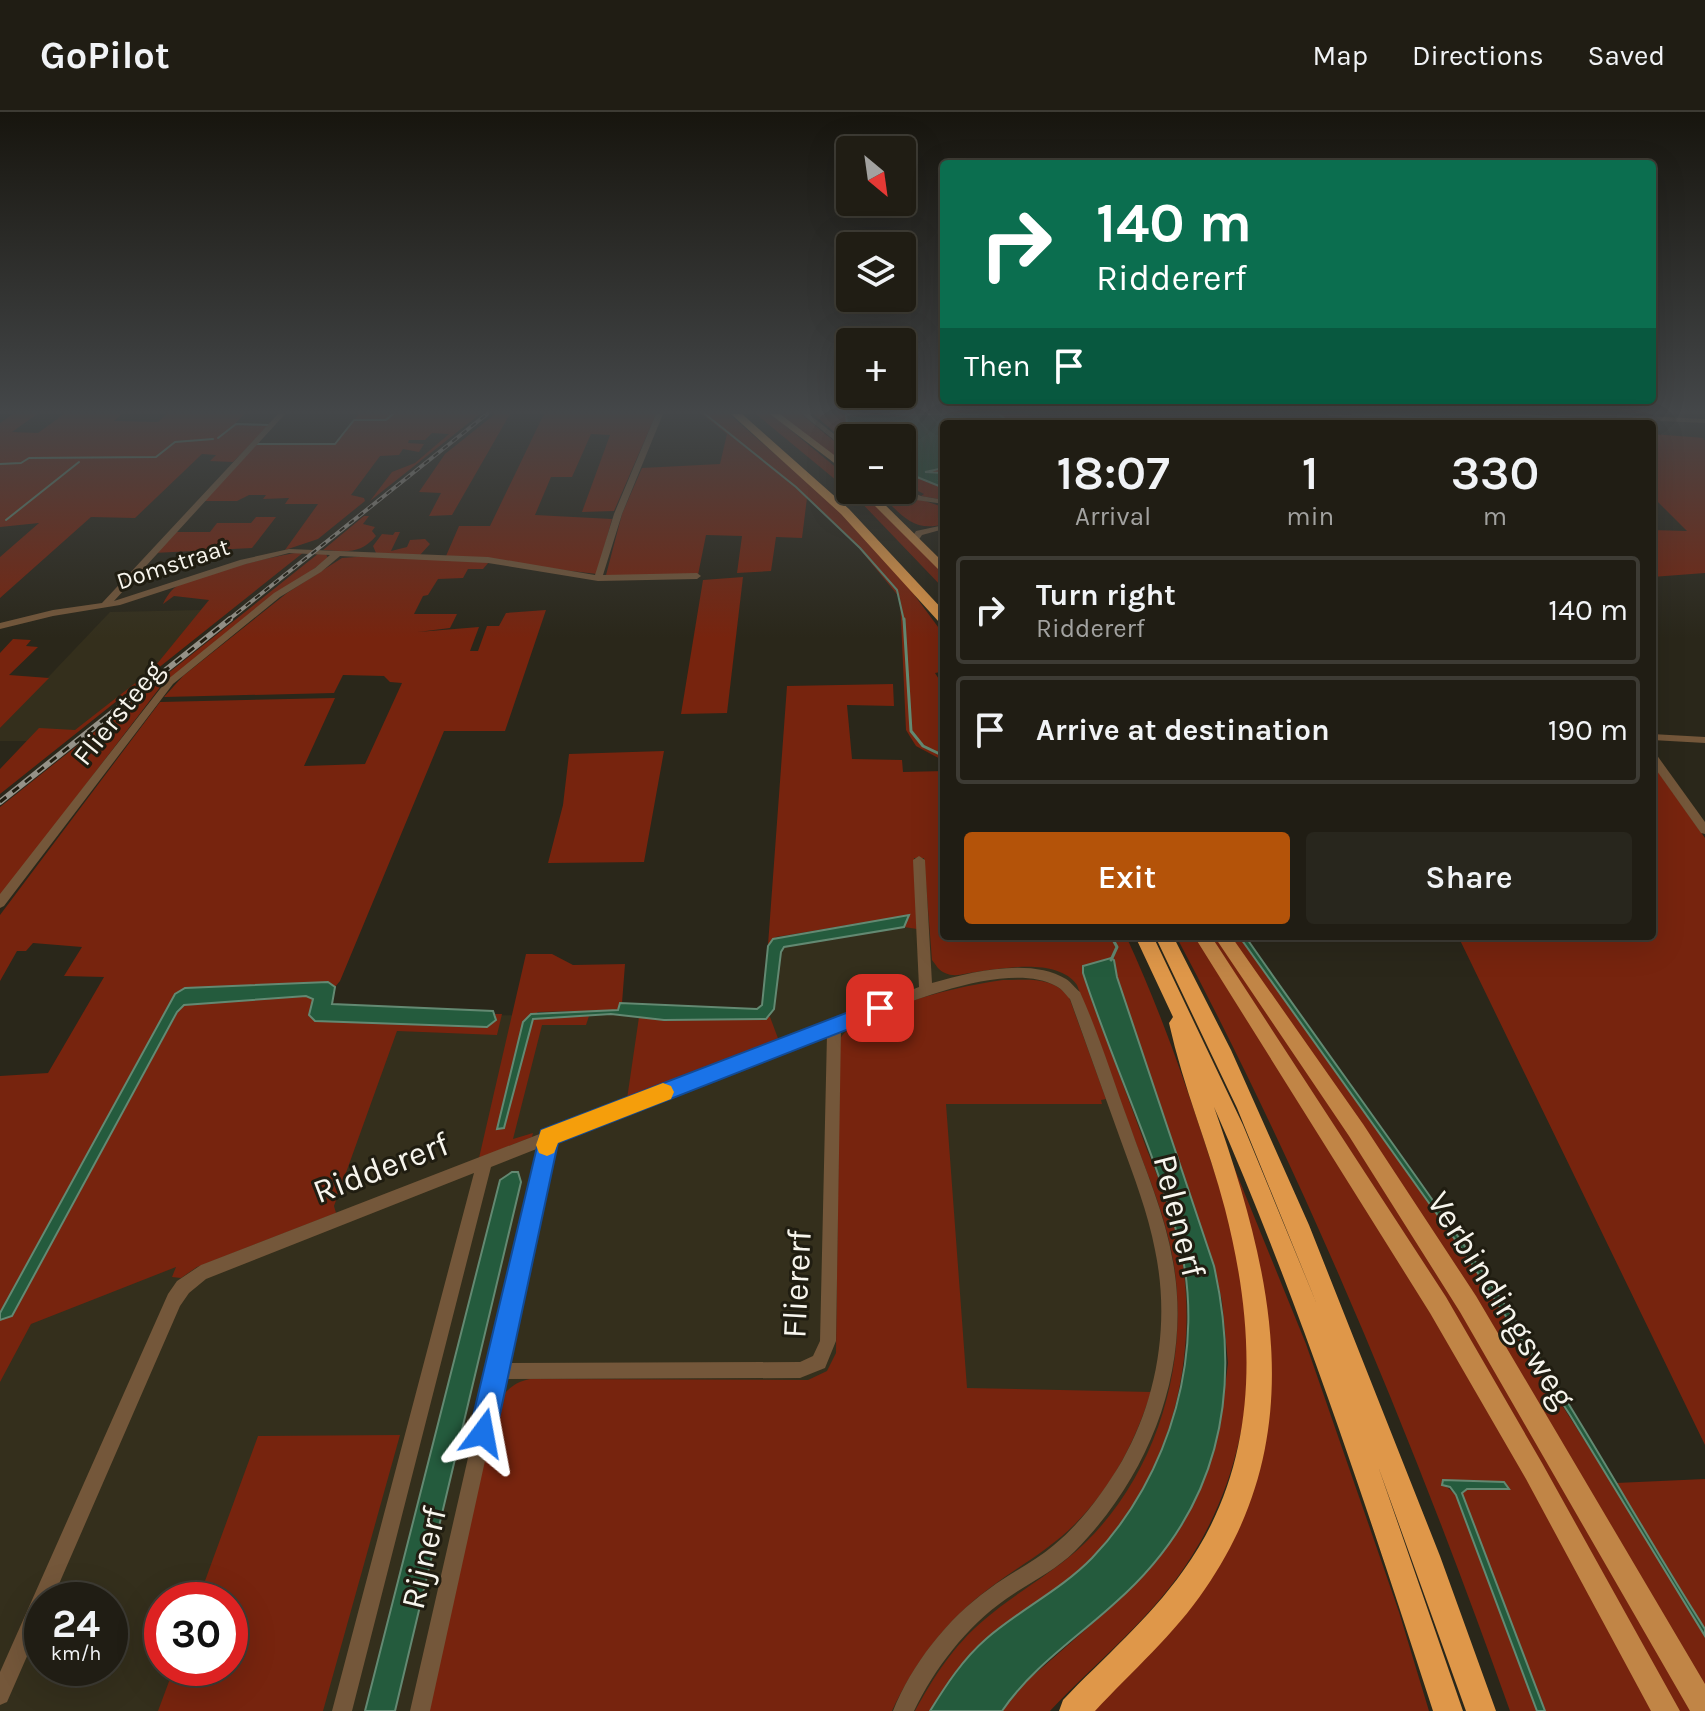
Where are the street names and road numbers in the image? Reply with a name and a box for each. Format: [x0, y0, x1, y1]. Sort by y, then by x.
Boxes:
street label: Domstraat [113, 533, 233, 595]
street label: Fliersteeg [66, 654, 170, 772]
street label: Riddererf [307, 1124, 455, 1212]
street label: Pelenerf [1144, 1150, 1214, 1282]
street label: Verbindingsweg [1418, 1184, 1584, 1416]
street label: Fliererf [774, 1228, 820, 1339]
street label: Rijnerf [393, 1503, 455, 1613]

